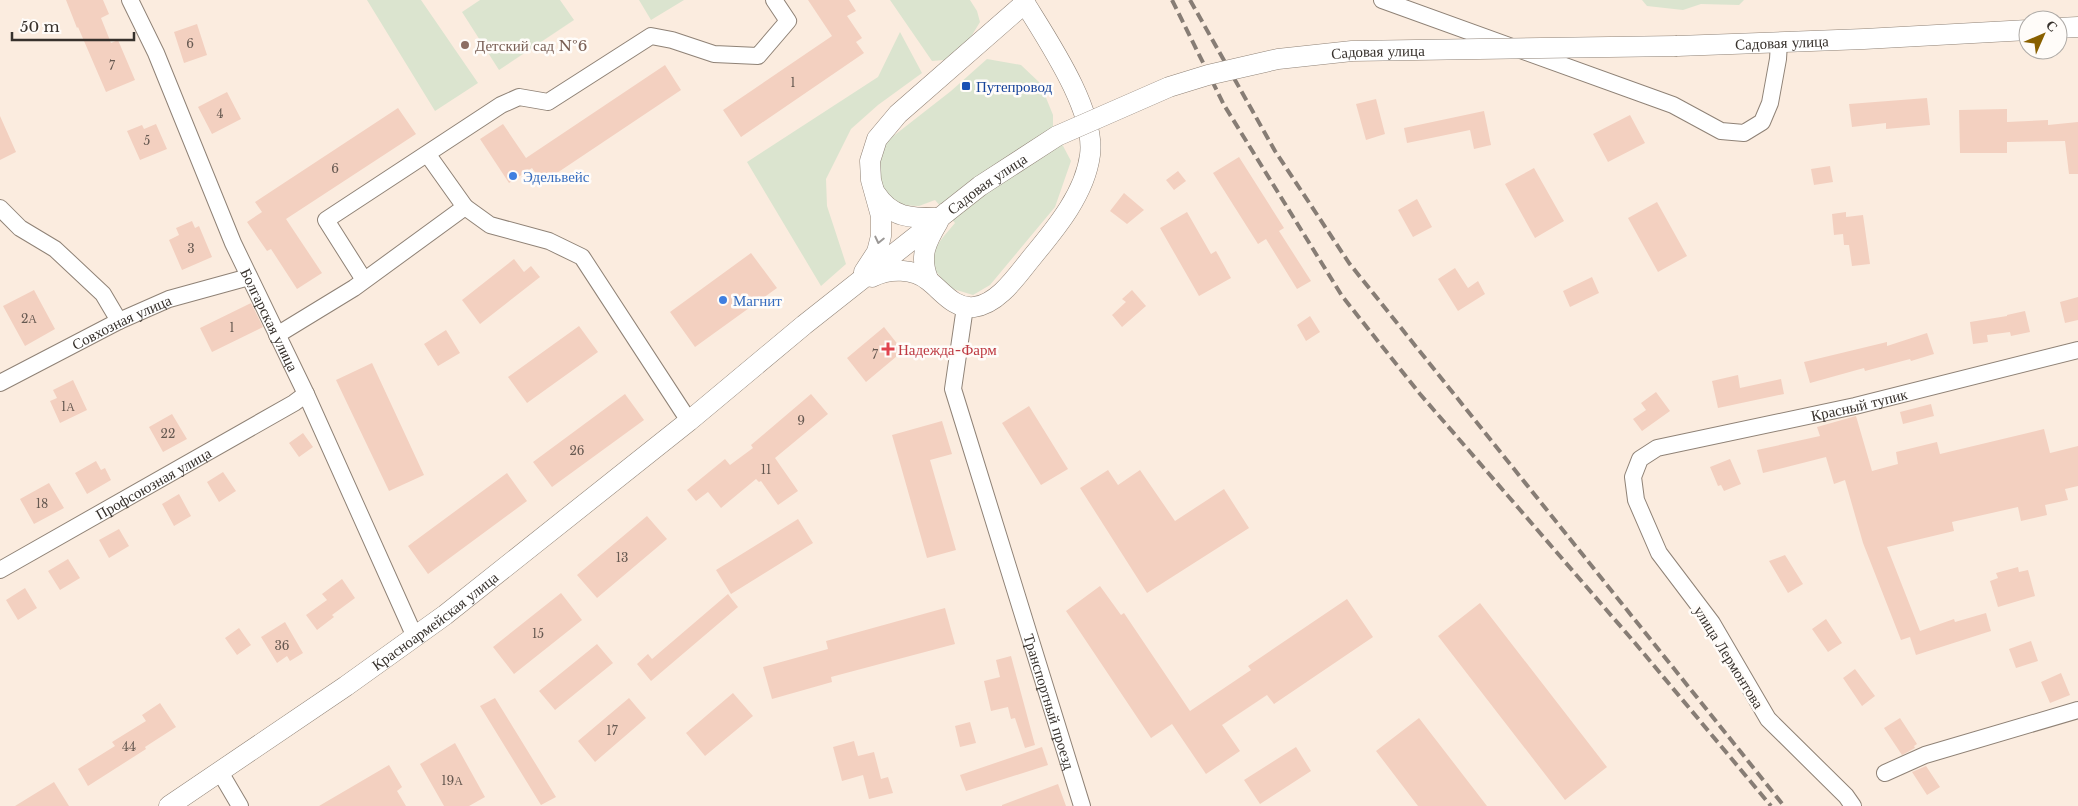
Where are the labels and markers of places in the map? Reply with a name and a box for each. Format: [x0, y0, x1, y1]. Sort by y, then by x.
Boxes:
place label: Детский сад №6 [475, 36, 587, 55]
marker: Детский сад №6 [459, 39, 471, 51]
place label: Путепровод [976, 77, 1053, 96]
marker: Путепровод [960, 80, 972, 92]
place label: Эдельвейс [523, 167, 590, 186]
marker: Эдельвейс [507, 170, 519, 182]
place label: Магнит [733, 291, 782, 310]
marker: Магнит [717, 294, 729, 306]
place label: Надежда-Фарм [898, 340, 997, 359]
marker: Надежда-Фарм [882, 343, 894, 355]

